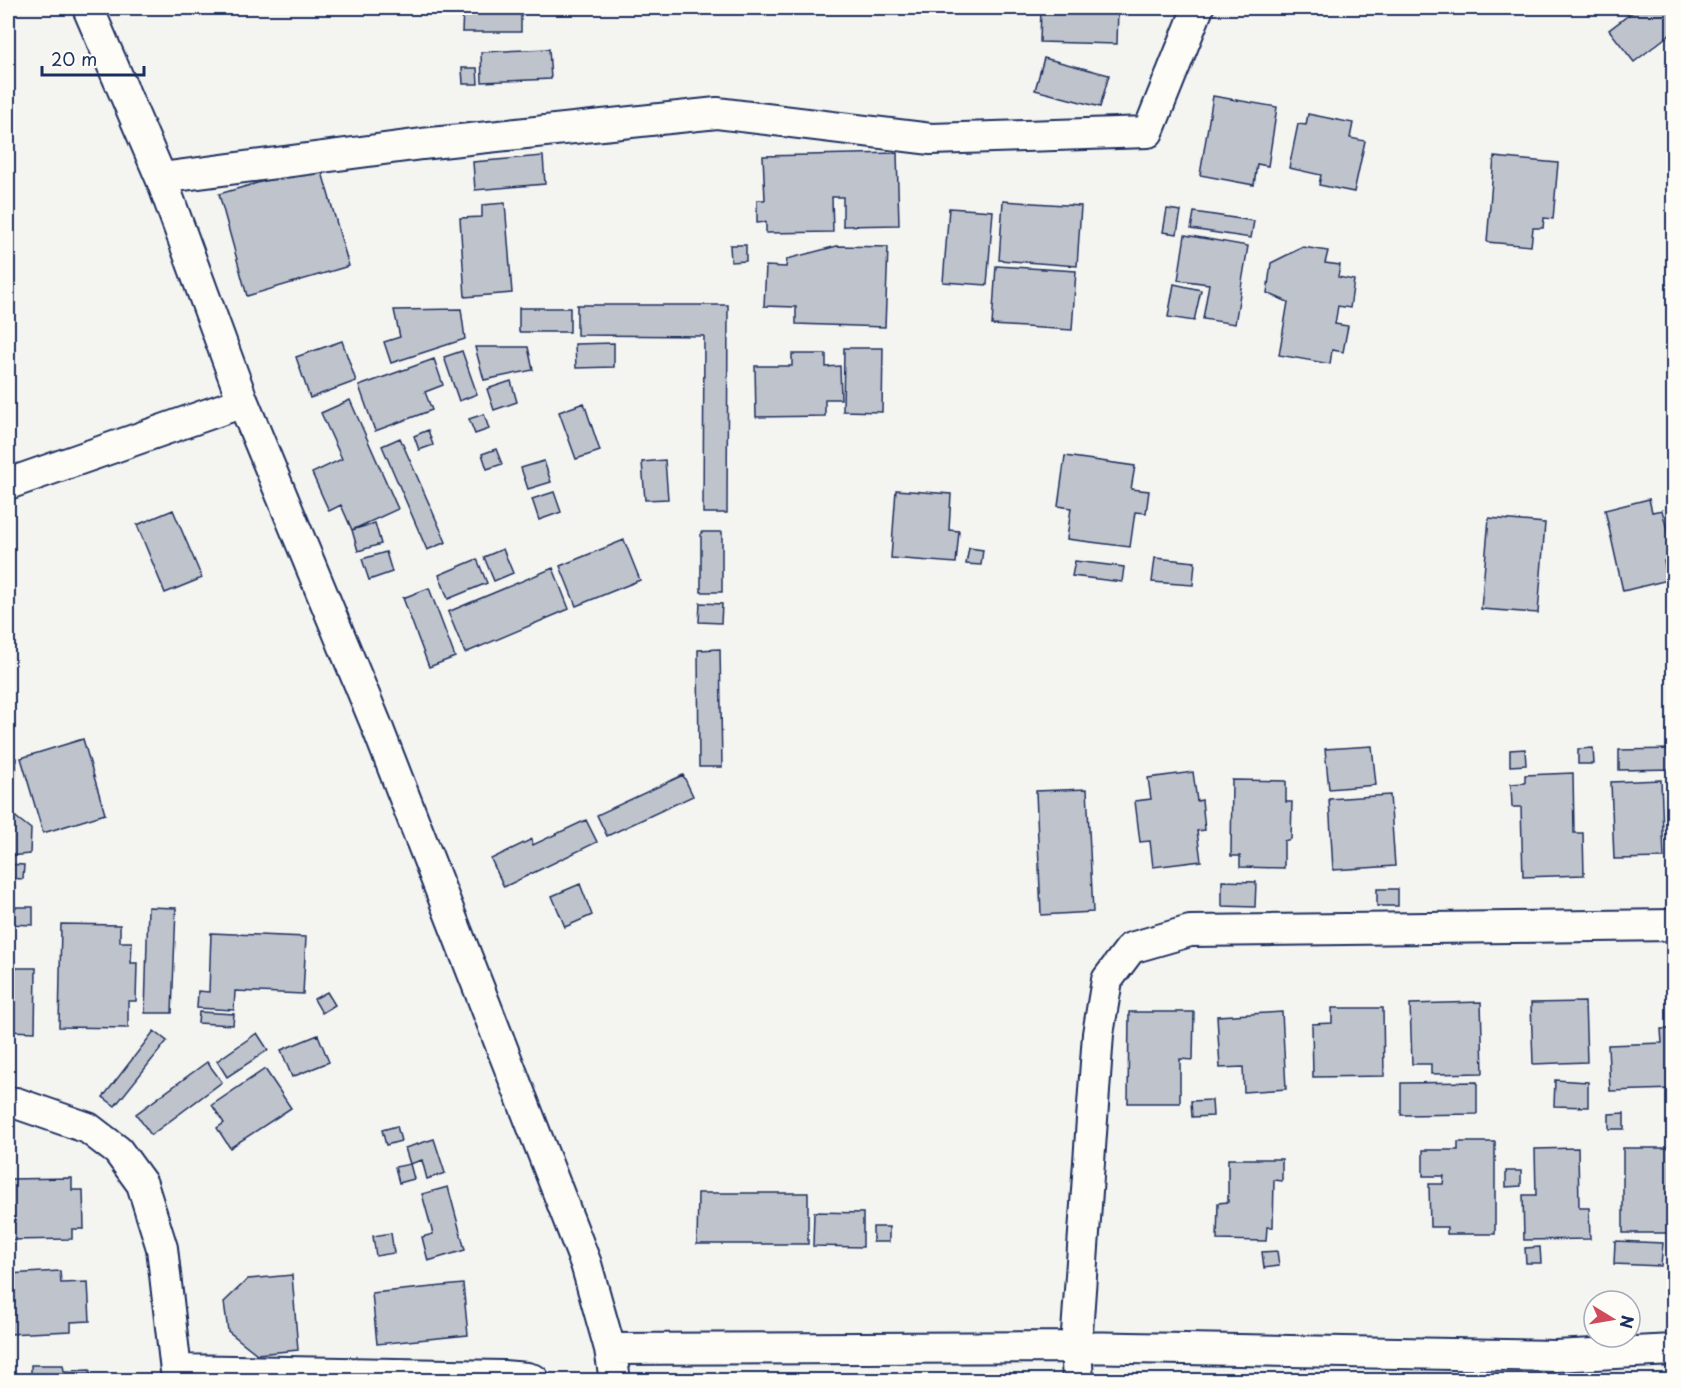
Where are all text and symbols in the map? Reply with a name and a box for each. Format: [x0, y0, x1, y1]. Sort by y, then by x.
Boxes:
scale bar [42, 39, 144, 77]
text: 20 m [51, 45, 97, 72]
north arrow [1582, 1289, 1642, 1349]
text: N [1615, 1314, 1641, 1331]

